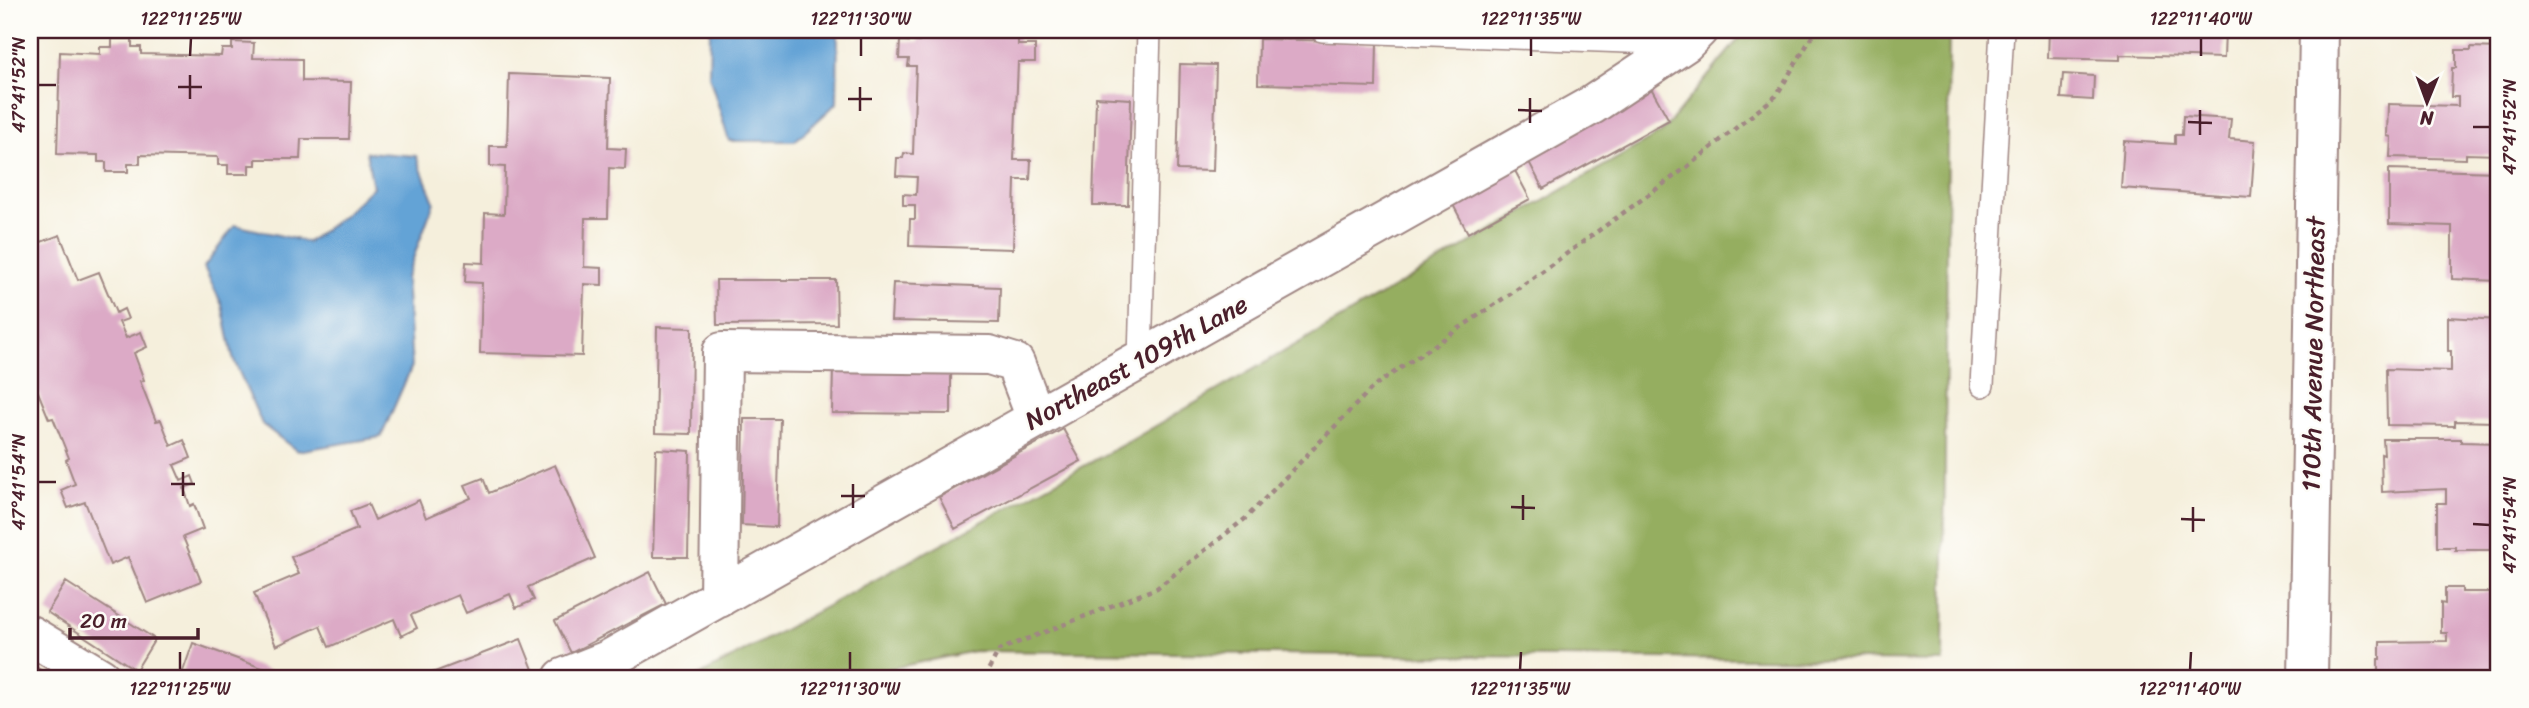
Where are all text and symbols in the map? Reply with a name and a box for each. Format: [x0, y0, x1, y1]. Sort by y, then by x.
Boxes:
text: 122°11'25"W [140, 3, 243, 35]
text: 122°11'30"W [811, 3, 913, 35]
text: 122°11'35"W [1481, 3, 1582, 35]
text: 122°11'40"W [2150, 3, 2253, 35]
text: 47°41'52"N [3, 36, 35, 133]
north arrow [2392, 66, 2462, 136]
text: 47°41'52"N [2494, 78, 2526, 175]
text: N [2419, 102, 2435, 135]
street label: 110th Avenue Northeast [2288, 215, 2338, 492]
street label: Northeast 109th Lane [1015, 281, 1257, 443]
text: 47°41'54"N [3, 433, 35, 531]
text: 47°41'54"N [2494, 476, 2526, 574]
scale bar [70, 596, 198, 640]
text: 20 m [80, 602, 127, 640]
text: 122°11'25"W [129, 673, 232, 705]
text: 122°11'30"W [800, 673, 902, 705]
text: 122°11'35"W [1470, 673, 1571, 705]
text: 122°11'40"W [2139, 673, 2242, 705]

